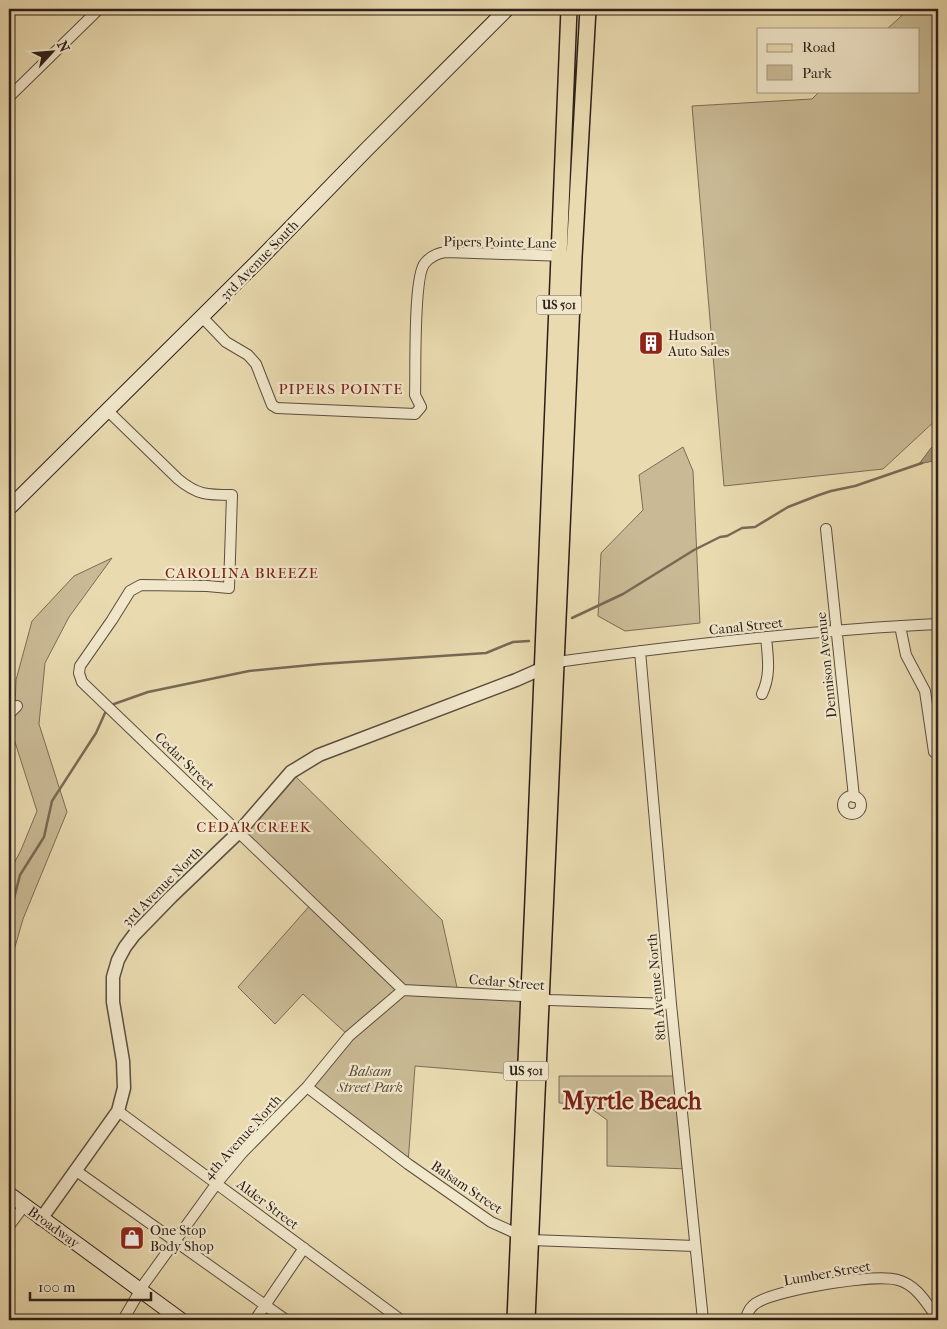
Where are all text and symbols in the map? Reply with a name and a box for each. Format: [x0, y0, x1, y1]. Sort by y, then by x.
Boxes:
north arrow [28, 28, 78, 78]
legend [757, 28, 920, 92]
text: N [53, 38, 73, 55]
text: Road [802, 38, 836, 56]
text: Park [802, 64, 832, 82]
street label: 3rd Avenue South [217, 216, 302, 304]
street label: Pipers Pointe Lane [443, 233, 557, 252]
road number: US 501 [536, 296, 582, 314]
place label: Hudson Auto Sales [667, 327, 729, 360]
building icon: Hudson Auto Sales [638, 330, 664, 356]
district label: PIPERS POINTE [278, 380, 404, 398]
district label: CAROLINA BREEZE [165, 564, 319, 582]
street label: Dennison Avenue [812, 611, 841, 719]
street label: Canal Street [708, 614, 784, 639]
street label: Cedar Street [151, 729, 218, 794]
district label: CEDAR CREEK [196, 818, 312, 836]
street label: 3rd Avenue North [119, 843, 206, 930]
street label: 8th Avenue North [643, 933, 670, 1041]
street label: Cedar Street [468, 971, 546, 994]
road number: US 501 [504, 1062, 548, 1080]
park label: Balsam Street Park [336, 1063, 403, 1096]
district label: Myrtle Beach [562, 1087, 702, 1115]
street label: 4th Avenue North [200, 1091, 285, 1183]
street label: Balsam Street [428, 1157, 506, 1218]
street label: Alder Street [233, 1175, 302, 1233]
street label: Broadway [24, 1203, 83, 1252]
place label: One Stop Body Shop [150, 1222, 214, 1255]
shop icon: One Stop Body Shop [119, 1225, 145, 1251]
street label: Lumber Street [782, 1257, 872, 1290]
scale bar [30, 1269, 151, 1301]
text: 100 m [38, 1278, 76, 1296]

